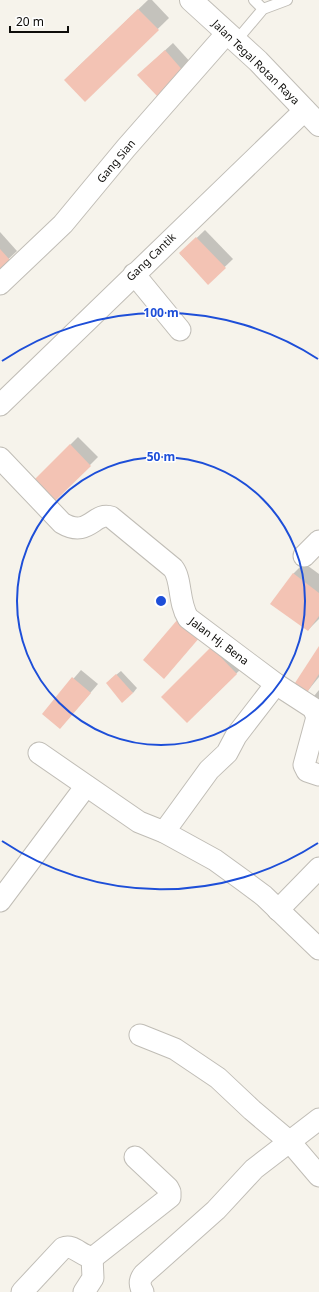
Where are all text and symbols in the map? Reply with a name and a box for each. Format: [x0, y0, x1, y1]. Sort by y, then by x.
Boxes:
scale bar [10, 8, 68, 34]
text: 20 m [16, 13, 44, 30]
street label: Jalan Tegal Rotan Raya [209, 15, 303, 107]
street label: Gang Sian [93, 136, 138, 186]
street label: Gang Cantik [123, 229, 179, 284]
text: 100 m [143, 304, 179, 321]
text: 50 m [147, 448, 175, 465]
centre of rings [154, 594, 168, 608]
street label: Jalan Hj. Bena [186, 613, 252, 668]

